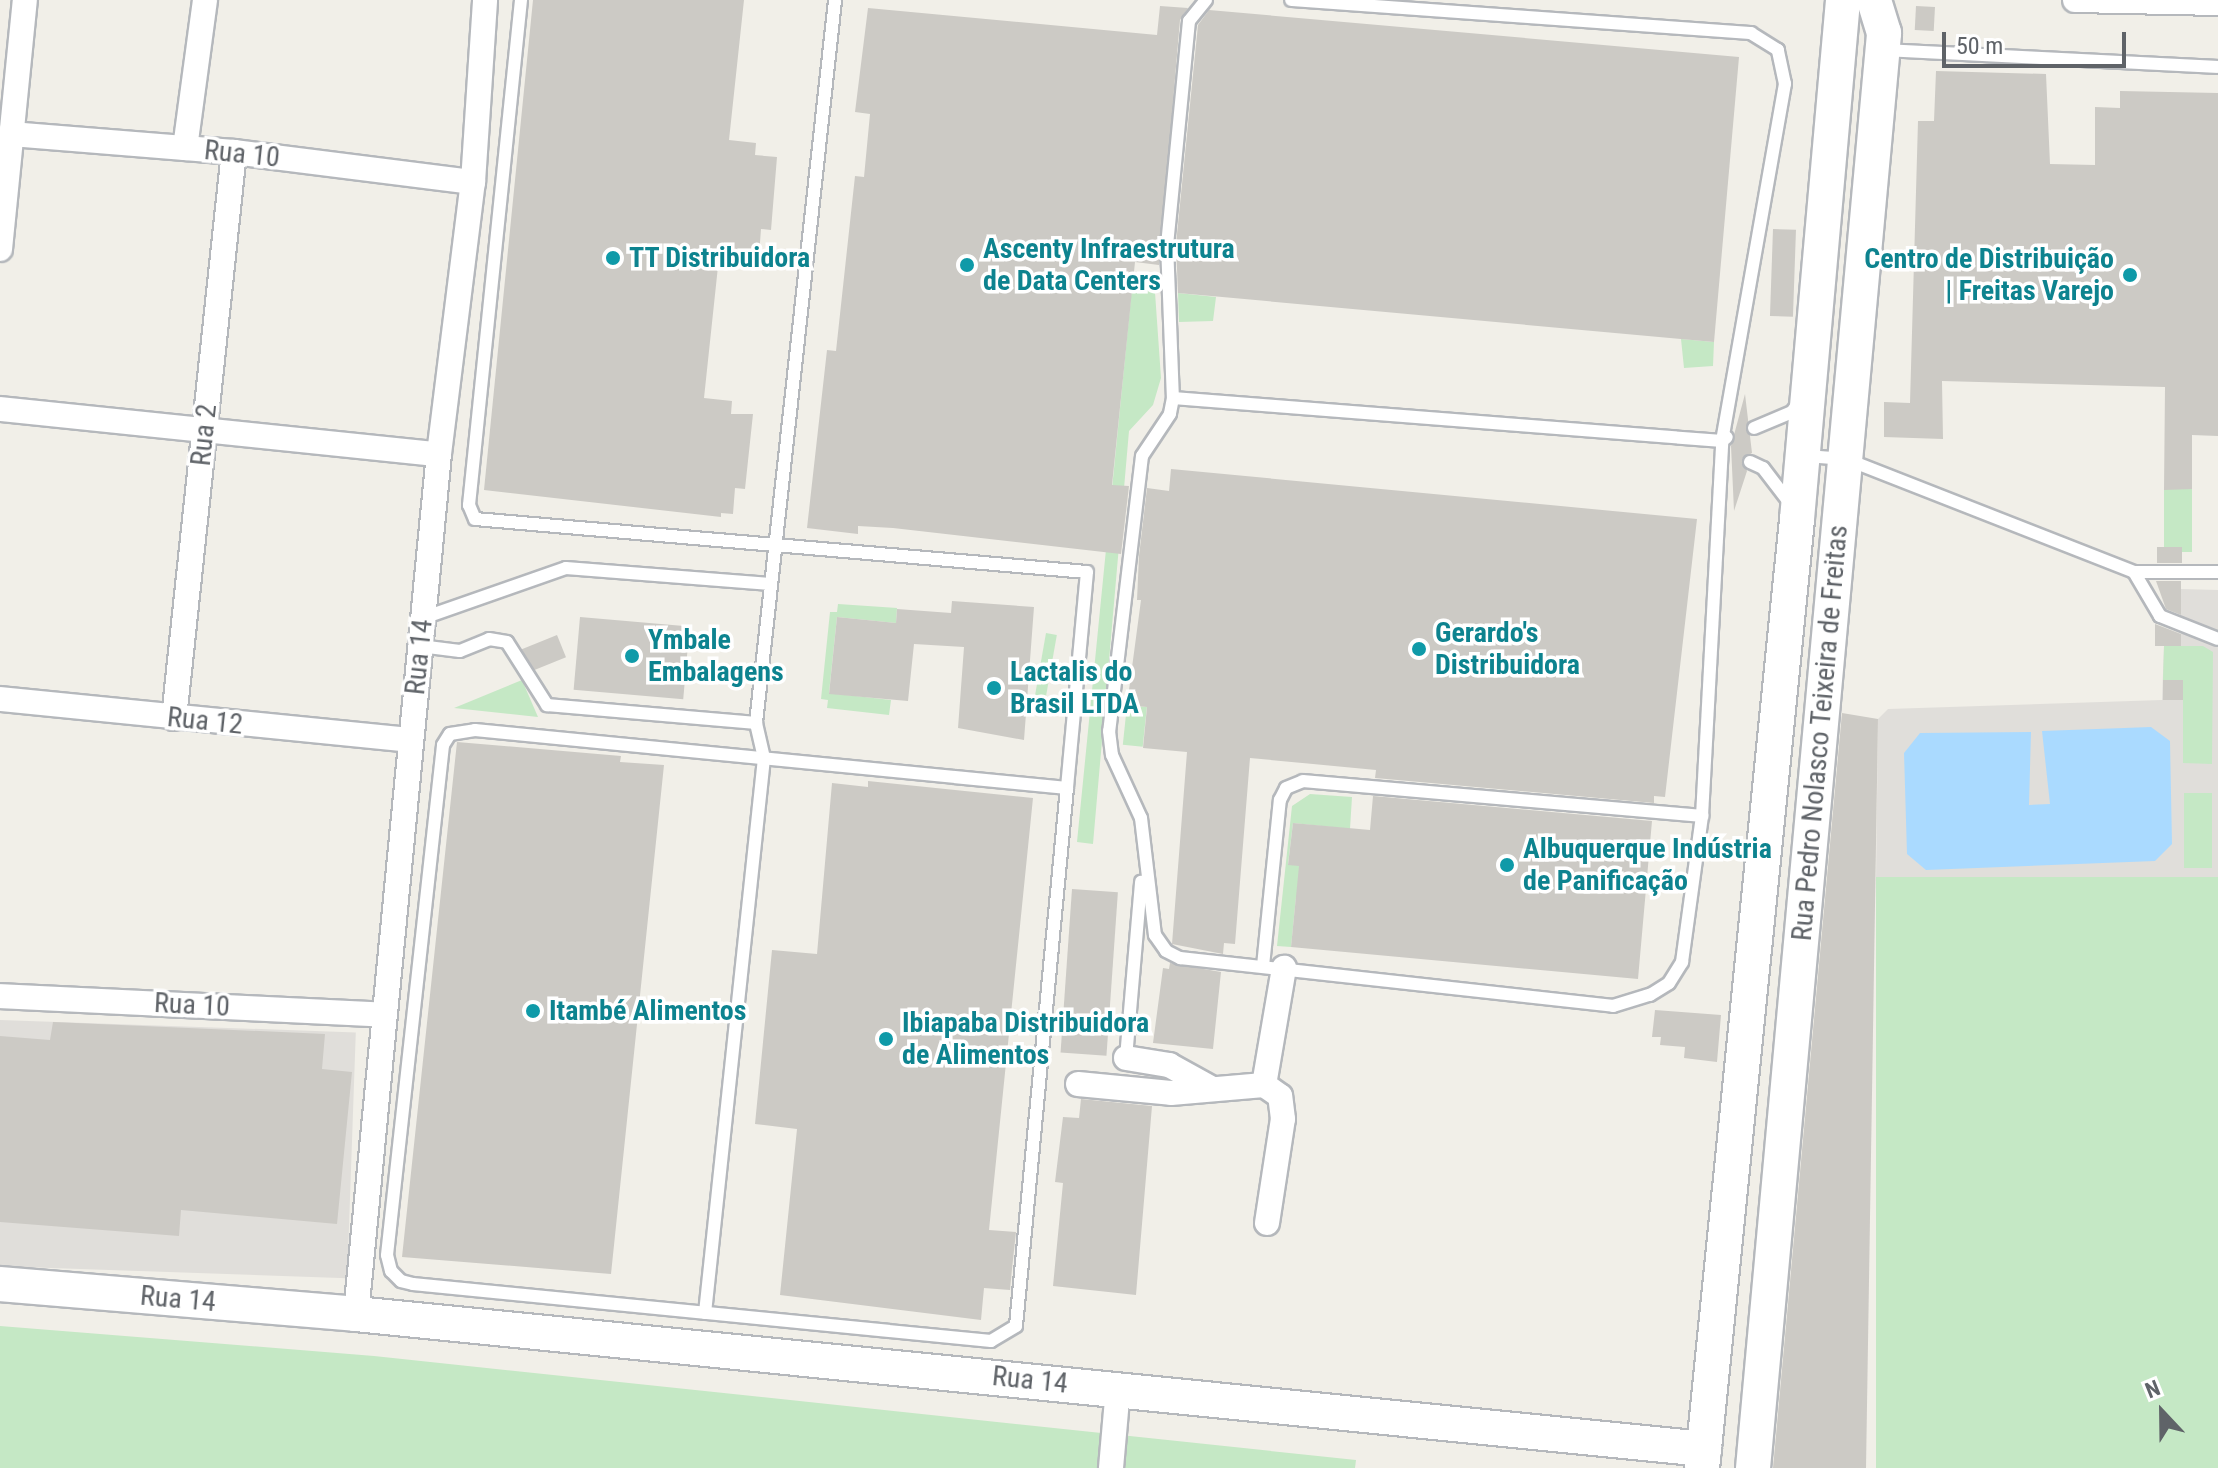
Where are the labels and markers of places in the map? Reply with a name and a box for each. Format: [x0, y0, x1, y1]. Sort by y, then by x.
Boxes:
place label: Ascenty Infraestrutura de Data Centers [983, 232, 1235, 298]
place label: TT Distribuidora [629, 241, 811, 275]
place label: Centro de Distribuição | Freitas Varejo [1864, 242, 2114, 308]
marker: TT Distribuidora [604, 249, 622, 267]
marker: Ascenty Infraestrutura de Data Centers [958, 256, 976, 274]
marker: Centro de Distribuição | Freitas Varejo [2121, 266, 2139, 284]
place label: Gerardo's Distribuidora [1435, 616, 1580, 682]
place label: Ymbale Embalagens [648, 623, 784, 689]
marker: Gerardo's Distribuidora [1410, 640, 1428, 658]
marker: Ymbale Embalagens [623, 647, 641, 665]
place label: Lactalis do Brasil LTDA [1010, 655, 1139, 721]
marker: Lactalis do Brasil LTDA [985, 679, 1003, 697]
place label: Albuquerque Indústria de Panificação [1523, 832, 1772, 898]
marker: Albuquerque Indústria de Panificação [1498, 856, 1516, 874]
place label: Itambé Alimentos [549, 994, 746, 1028]
marker: Itambé Alimentos [524, 1002, 542, 1020]
place label: Ibiapaba Distribuidora de Alimentos [902, 1006, 1149, 1072]
marker: Ibiapaba Distribuidora de Alimentos [877, 1030, 895, 1048]

